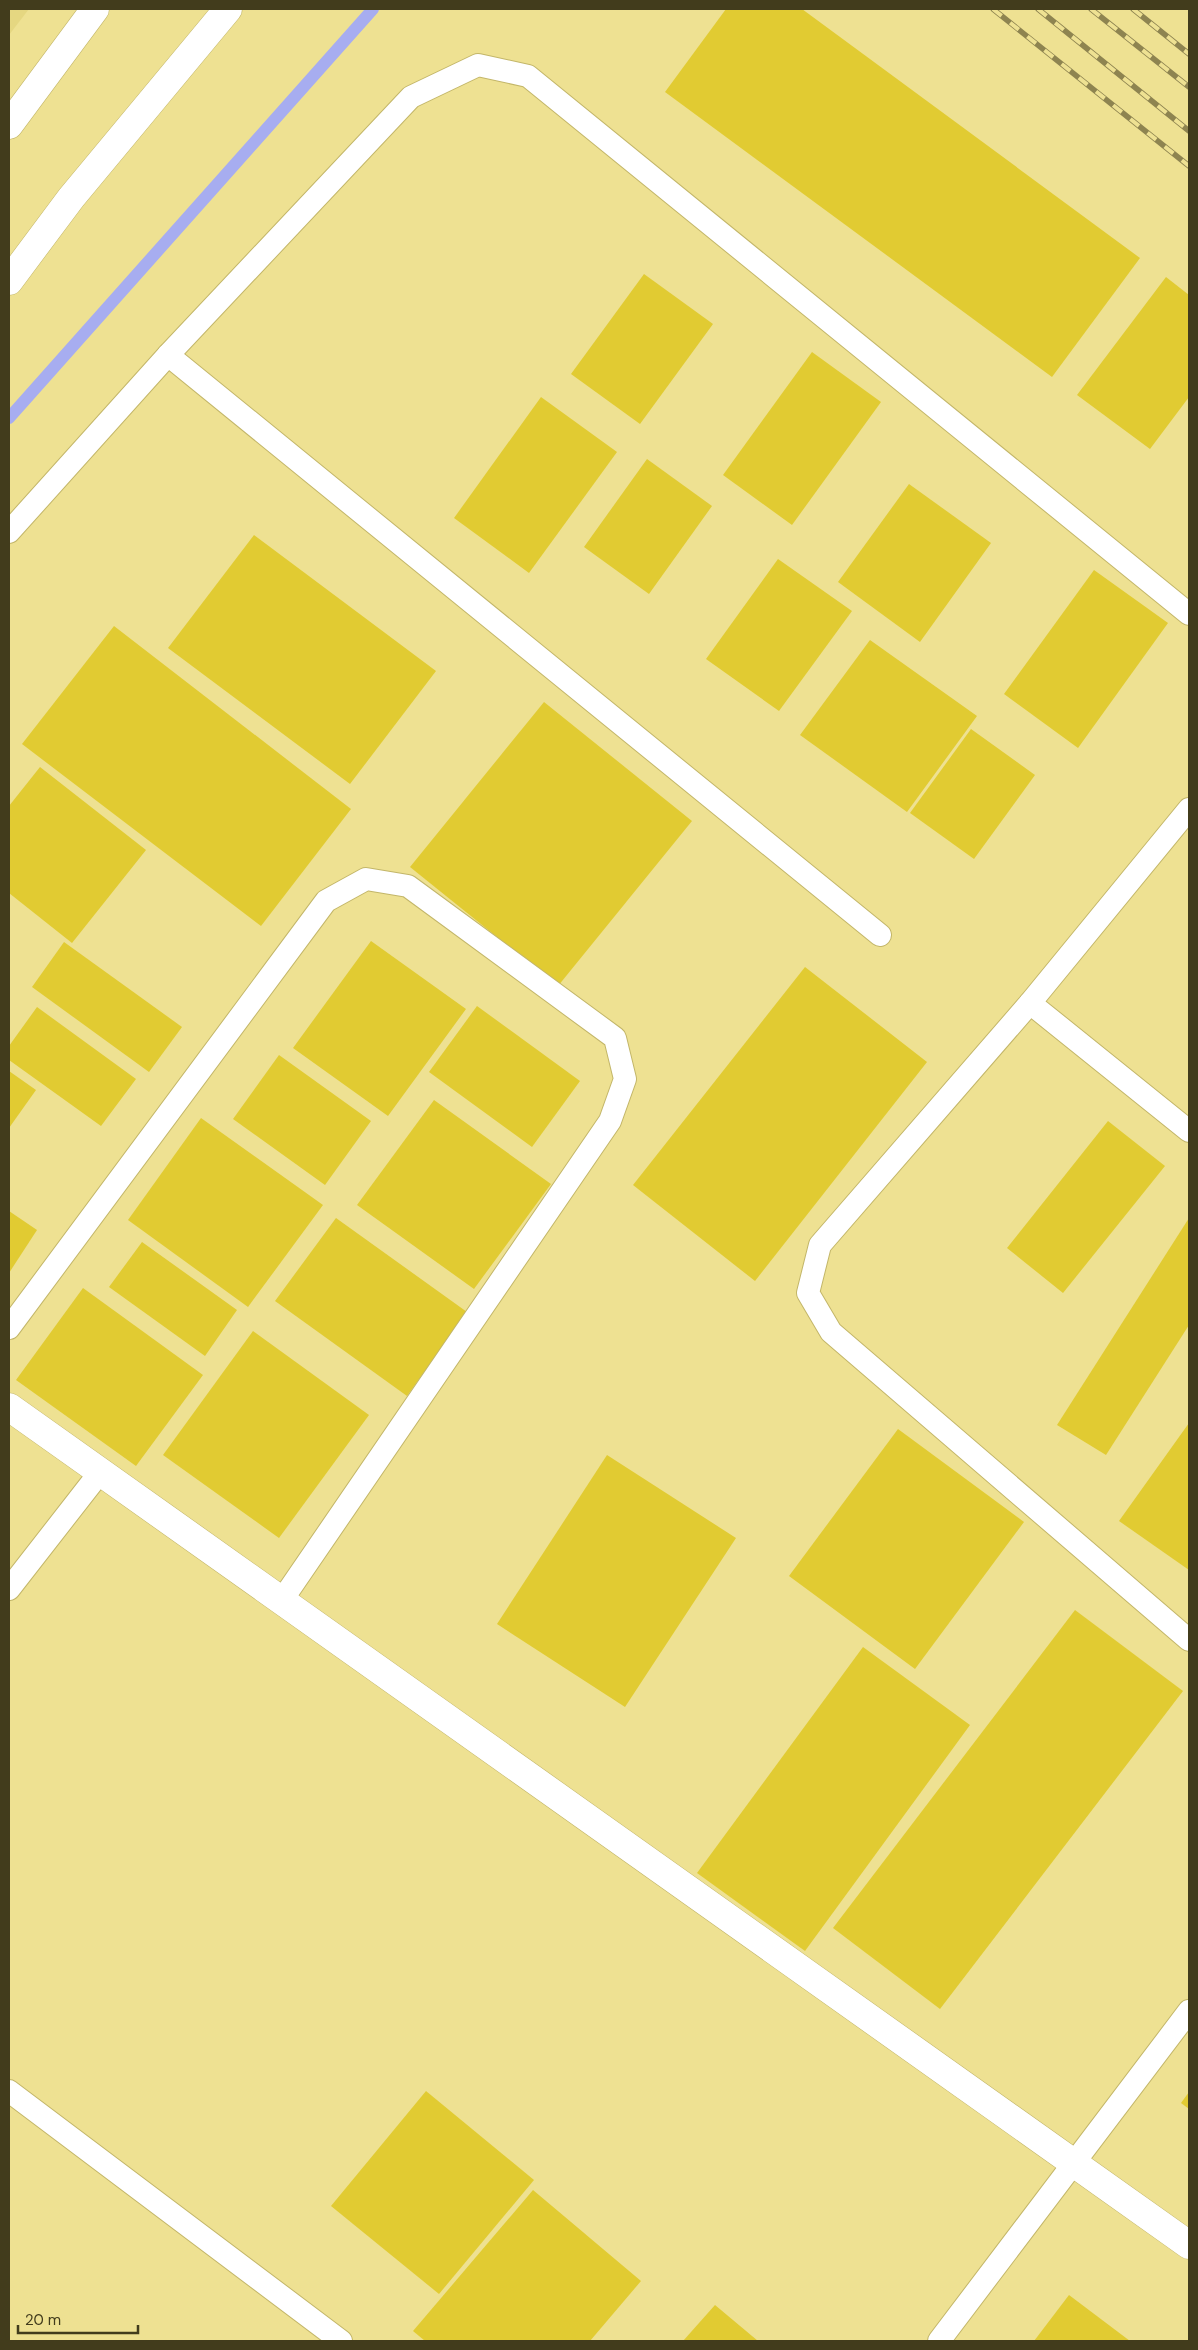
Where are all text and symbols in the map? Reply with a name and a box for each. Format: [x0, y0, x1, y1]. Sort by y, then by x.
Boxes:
scale bar [18, 2302, 138, 2334]
text: 20 m [25, 2310, 61, 2330]

